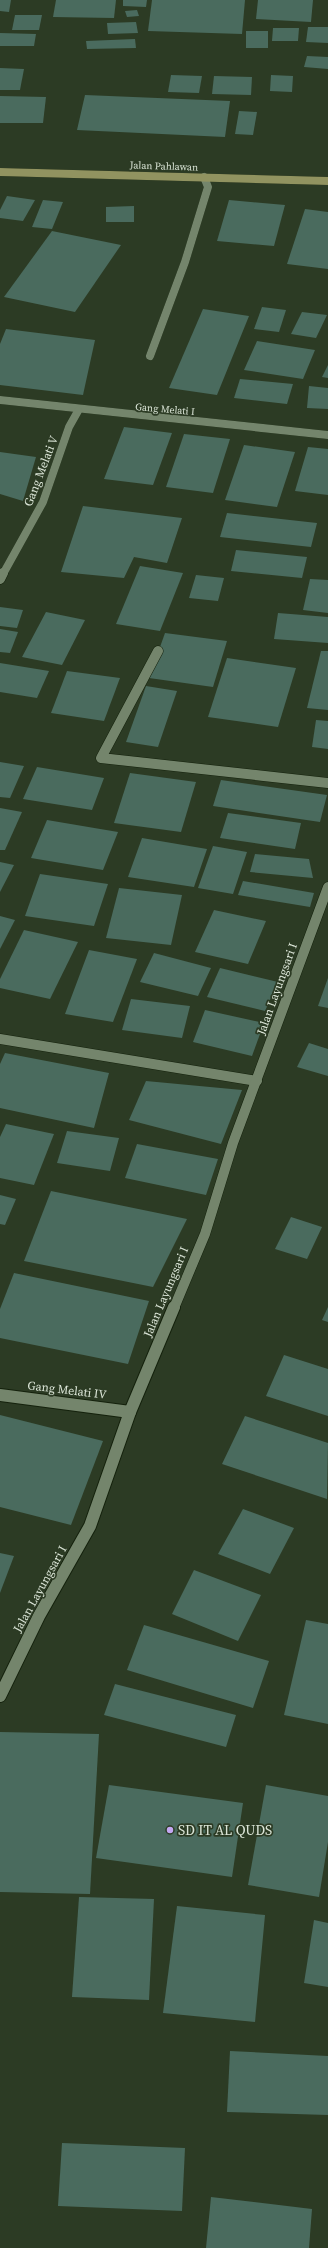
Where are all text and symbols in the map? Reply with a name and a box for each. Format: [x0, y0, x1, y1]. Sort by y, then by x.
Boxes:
street label: Jalan Pahlawan [129, 158, 198, 174]
street label: Gang Melati I [135, 400, 195, 418]
street label: Gang Melati V [20, 433, 62, 509]
street label: Jalan Layungsari I [253, 941, 301, 1038]
street label: Jalan Layungsari I [139, 1244, 192, 1341]
street label: Gang Melati IV [27, 1377, 107, 1403]
street label: Jalan Layungsari I [9, 1543, 70, 1636]
place label: SD IT AL QUDS [178, 1820, 272, 1840]
marker: SD IT AL QUDS [165, 1825, 175, 1835]

